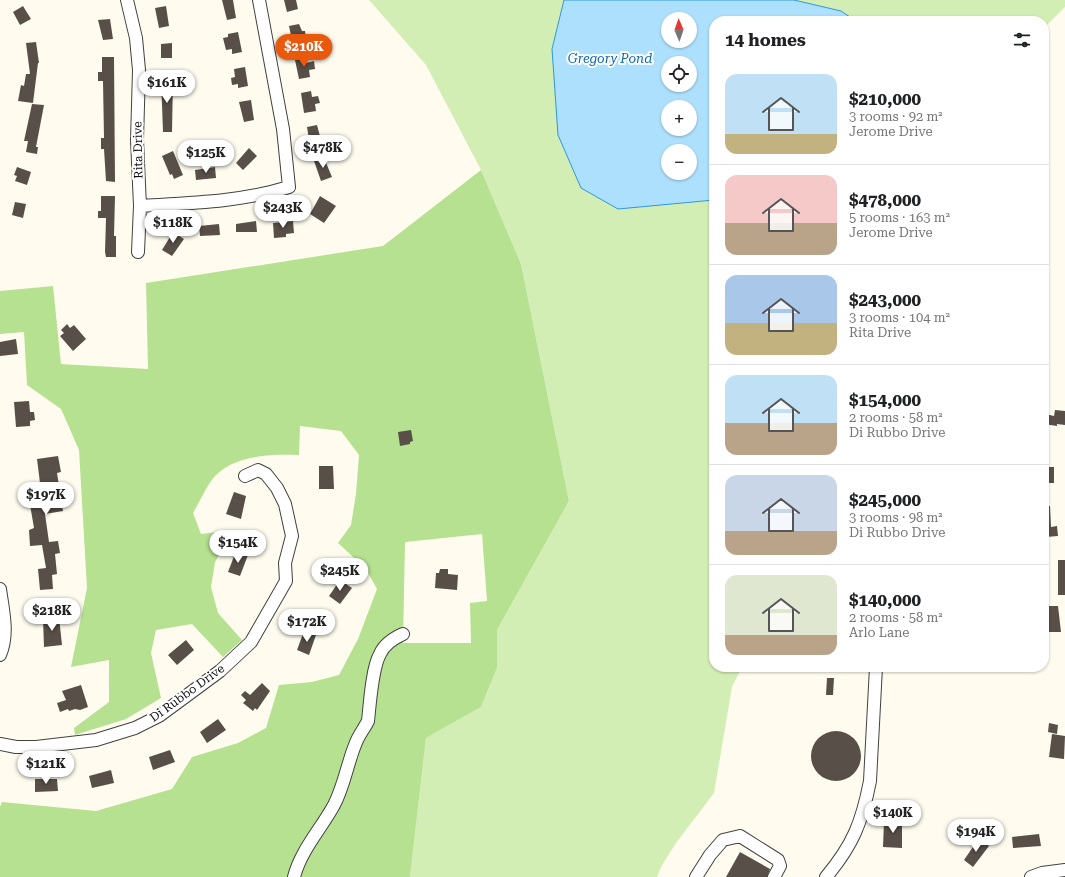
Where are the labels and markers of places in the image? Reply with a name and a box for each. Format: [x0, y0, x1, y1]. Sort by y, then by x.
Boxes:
pin: $210K [276, 34, 332, 68]
pin: $161K [139, 70, 195, 104]
pin: $478K [295, 135, 351, 169]
pin: $125K [178, 140, 234, 174]
pin: $243K [255, 195, 311, 229]
pin: $118K [145, 210, 201, 244]
pin: $197K [18, 482, 74, 516]
pin: $154K [210, 530, 266, 564]
pin: $245K [312, 558, 368, 592]
pin: $218K [24, 598, 80, 632]
pin: $172K [279, 609, 335, 643]
pin: $121K [18, 751, 74, 785]
pin: $140K [865, 800, 921, 834]
pin: $194K [948, 819, 1004, 853]

